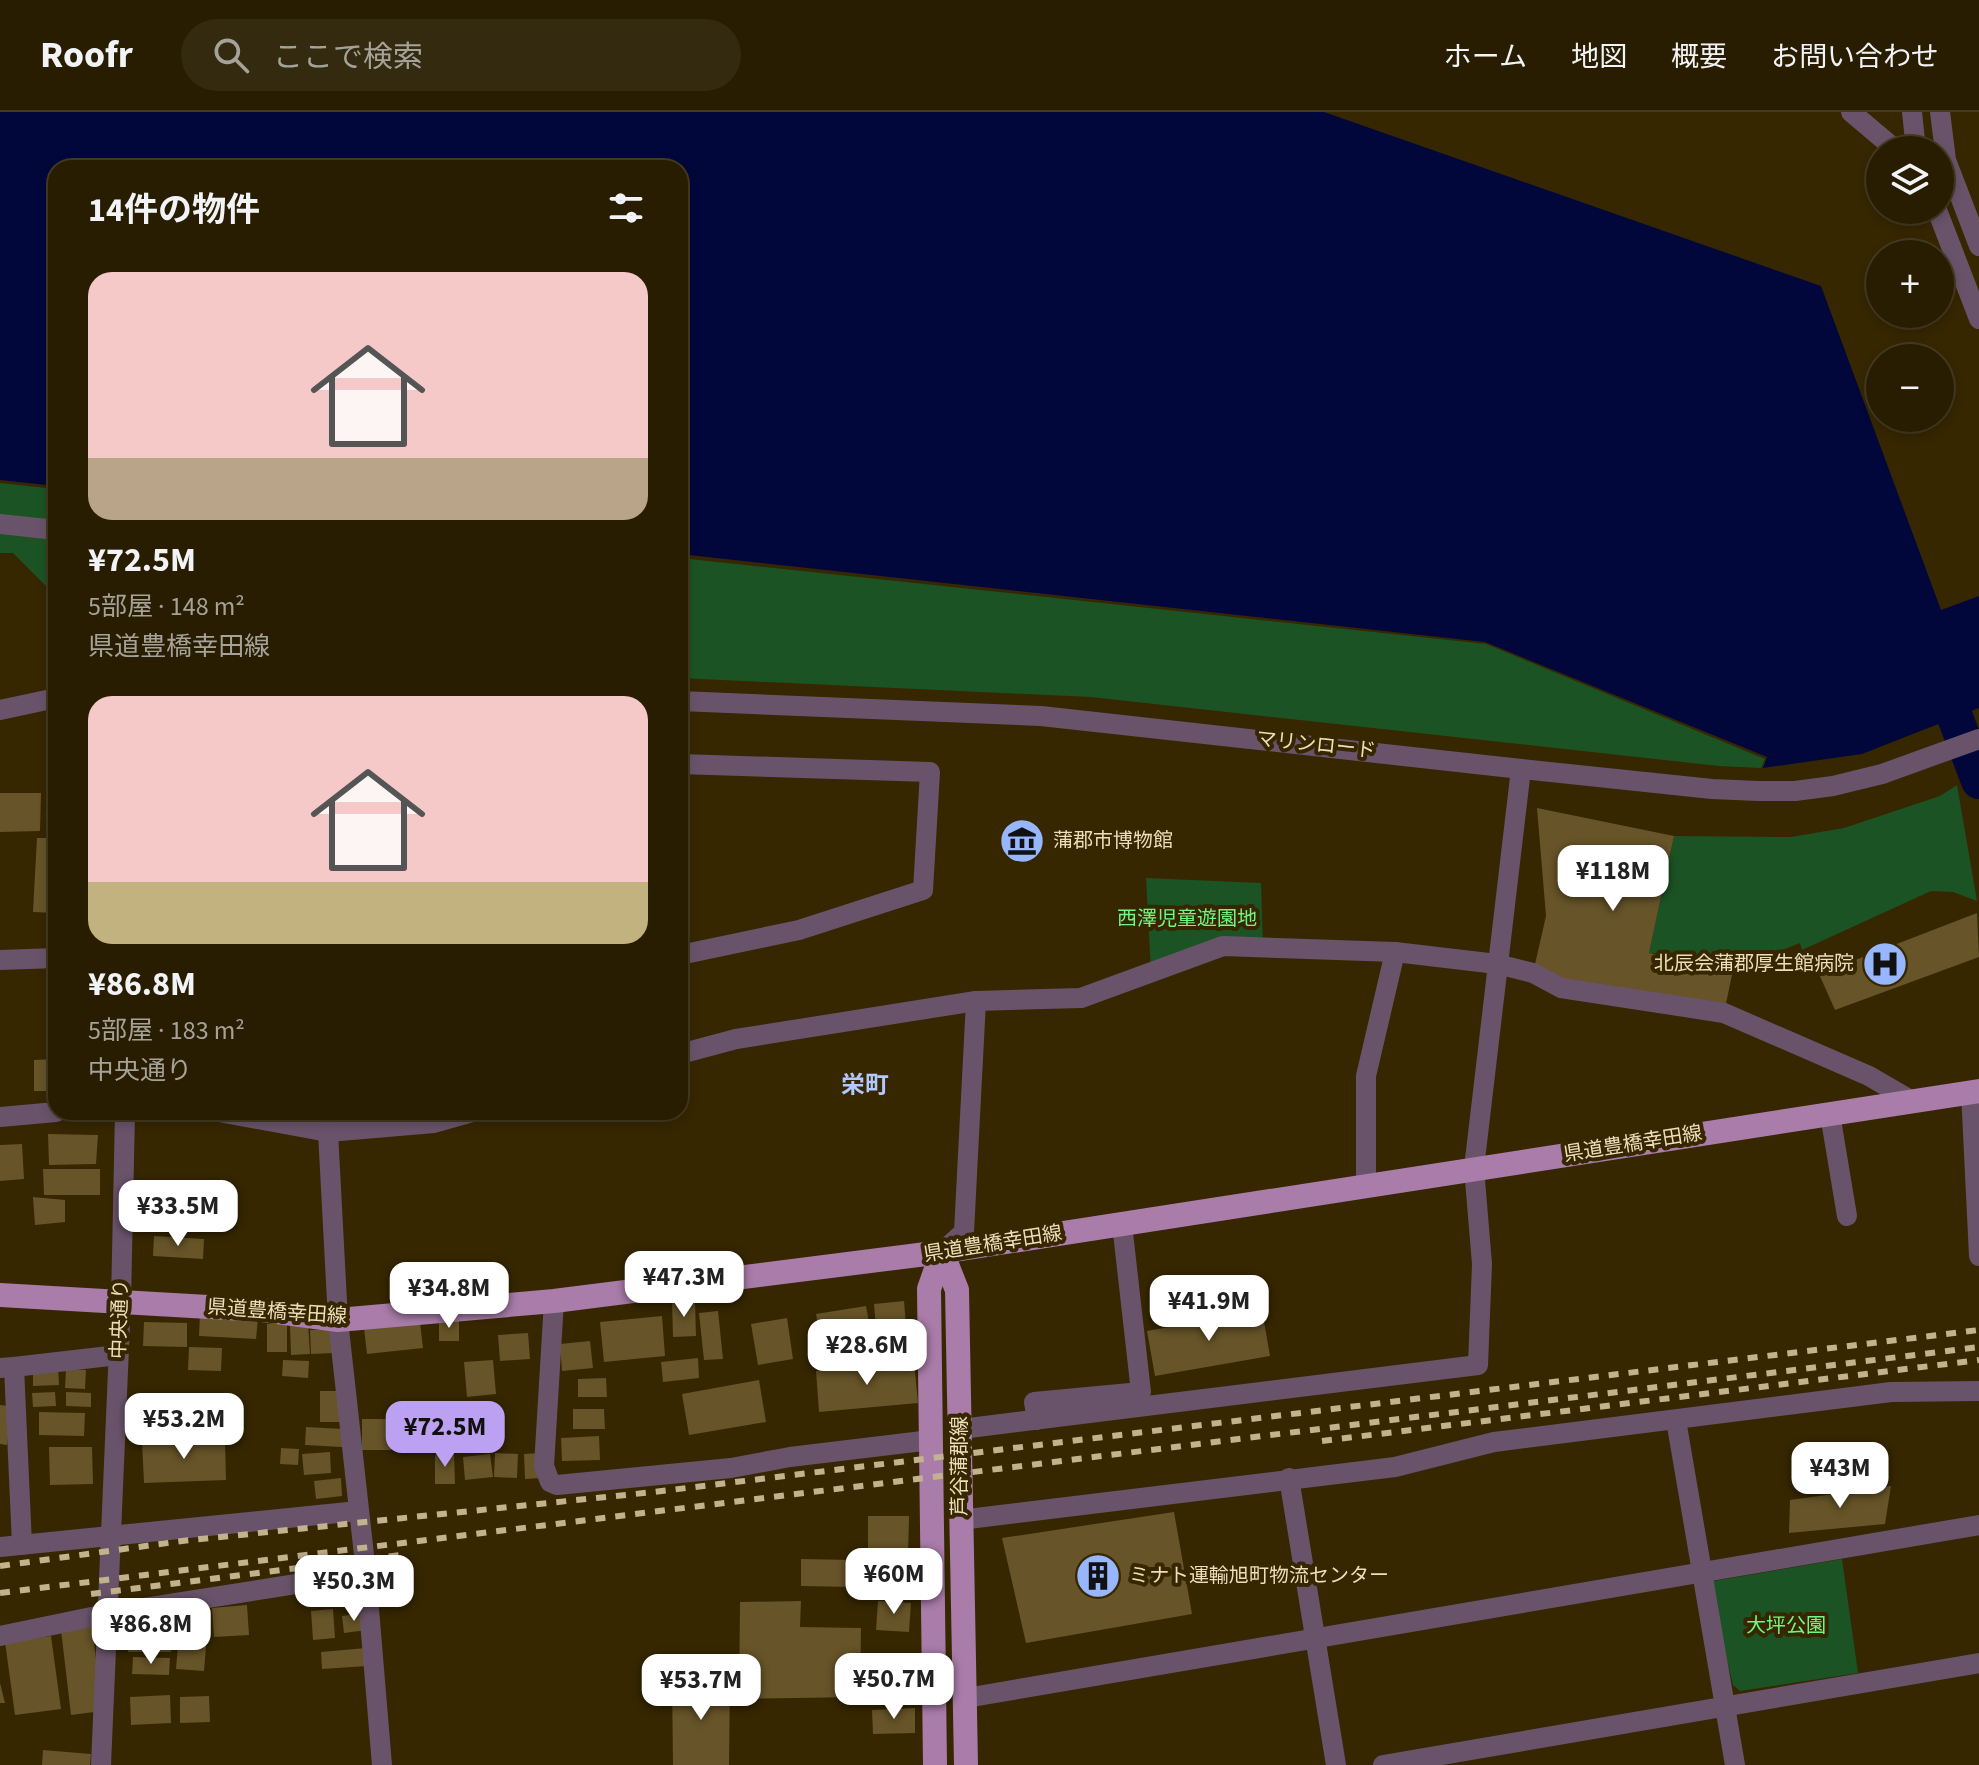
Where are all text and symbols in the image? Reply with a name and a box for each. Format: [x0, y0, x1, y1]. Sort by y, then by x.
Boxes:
search box [181, 19, 741, 91]
text: Roofr [40, 28, 133, 82]
icon: search [209, 33, 253, 77]
text: ここで検索 [273, 36, 423, 79]
text: ホーム [1444, 37, 1527, 77]
text: 地図 [1571, 37, 1627, 77]
text: 概要 [1671, 37, 1727, 77]
text: お問い合わせ [1771, 37, 1939, 77]
map controls [1866, 136, 1954, 432]
button: layers [1866, 136, 1954, 224]
text: 14件の物件 [88, 186, 260, 235]
icon: filters [604, 186, 648, 230]
button: + [1866, 240, 1954, 328]
icon: home [296, 324, 440, 468]
button: − [1866, 344, 1954, 432]
text: ¥72.5M [88, 536, 196, 585]
text: 5部屋 · 148 m² [88, 588, 245, 625]
text: 県道豊橋幸田線 [88, 628, 270, 665]
street label: マリンロード [1255, 725, 1377, 765]
icon: home [296, 748, 440, 892]
museum icon: 蒲郡市博物館 [998, 817, 1046, 865]
place label: 蒲郡市博物館 [1053, 827, 1173, 855]
pin: ¥118M [1557, 845, 1669, 913]
text: ¥118M [1576, 852, 1650, 889]
park label: 西澤児童遊園地 [1117, 905, 1257, 933]
hospital icon: 北辰会蒲郡厚生館病院 [1861, 940, 1909, 988]
place label: 北辰会蒲郡厚生館病院 [1654, 950, 1854, 978]
text: ¥86.8M [88, 960, 196, 1009]
text: 5部屋 · 183 m² [88, 1012, 245, 1049]
text: 中央通り [88, 1052, 192, 1089]
district label: 栄町 [841, 1068, 889, 1103]
street label: 県道豊橋幸田線 [1562, 1119, 1704, 1169]
pin: ¥33.5M [113, 1180, 243, 1248]
text: ¥33.5M [137, 1187, 219, 1224]
street label: 県道豊橋幸田線 [922, 1219, 1064, 1269]
pin: ¥47.3M [619, 1251, 749, 1319]
text: ¥47.3M [643, 1258, 725, 1295]
pin: ¥34.8M [384, 1262, 514, 1330]
text: ¥34.8M [408, 1269, 490, 1306]
pin: ¥41.9M [1144, 1275, 1274, 1343]
street label: 中央通り [105, 1279, 135, 1359]
text: ¥41.9M [1168, 1282, 1250, 1319]
street label: 県道豊橋幸田線 [206, 1293, 348, 1331]
pin: ¥28.6M [802, 1319, 932, 1387]
text: ¥28.6M [826, 1326, 908, 1363]
pin: ¥53.2M [119, 1393, 249, 1461]
text: ¥53.2M [143, 1400, 225, 1437]
pin: ¥72.5M [380, 1401, 510, 1469]
text: ¥72.5M [404, 1408, 486, 1445]
street label: 芦谷蒲郡線 [946, 1416, 974, 1516]
pin: ¥43M [1793, 1442, 1887, 1510]
text: ¥43M [1810, 1449, 1871, 1486]
pin: ¥60M [847, 1548, 941, 1616]
building icon: ミナト運輸旭町物流センター [1074, 1552, 1122, 1600]
pin: ¥50.3M [289, 1555, 419, 1623]
text: ¥60M [864, 1555, 925, 1592]
text: ¥50.3M [313, 1562, 395, 1599]
place label: ミナト運輸旭町物流センター [1129, 1562, 1389, 1590]
pin: ¥86.8M [86, 1598, 216, 1666]
text: ¥86.8M [110, 1605, 192, 1642]
park label: 大坪公園 [1746, 1612, 1826, 1640]
pin: ¥50.7M [829, 1653, 959, 1721]
pin: ¥53.7M [636, 1654, 766, 1722]
text: ¥50.7M [853, 1660, 935, 1697]
text: ¥53.7M [660, 1661, 742, 1698]

